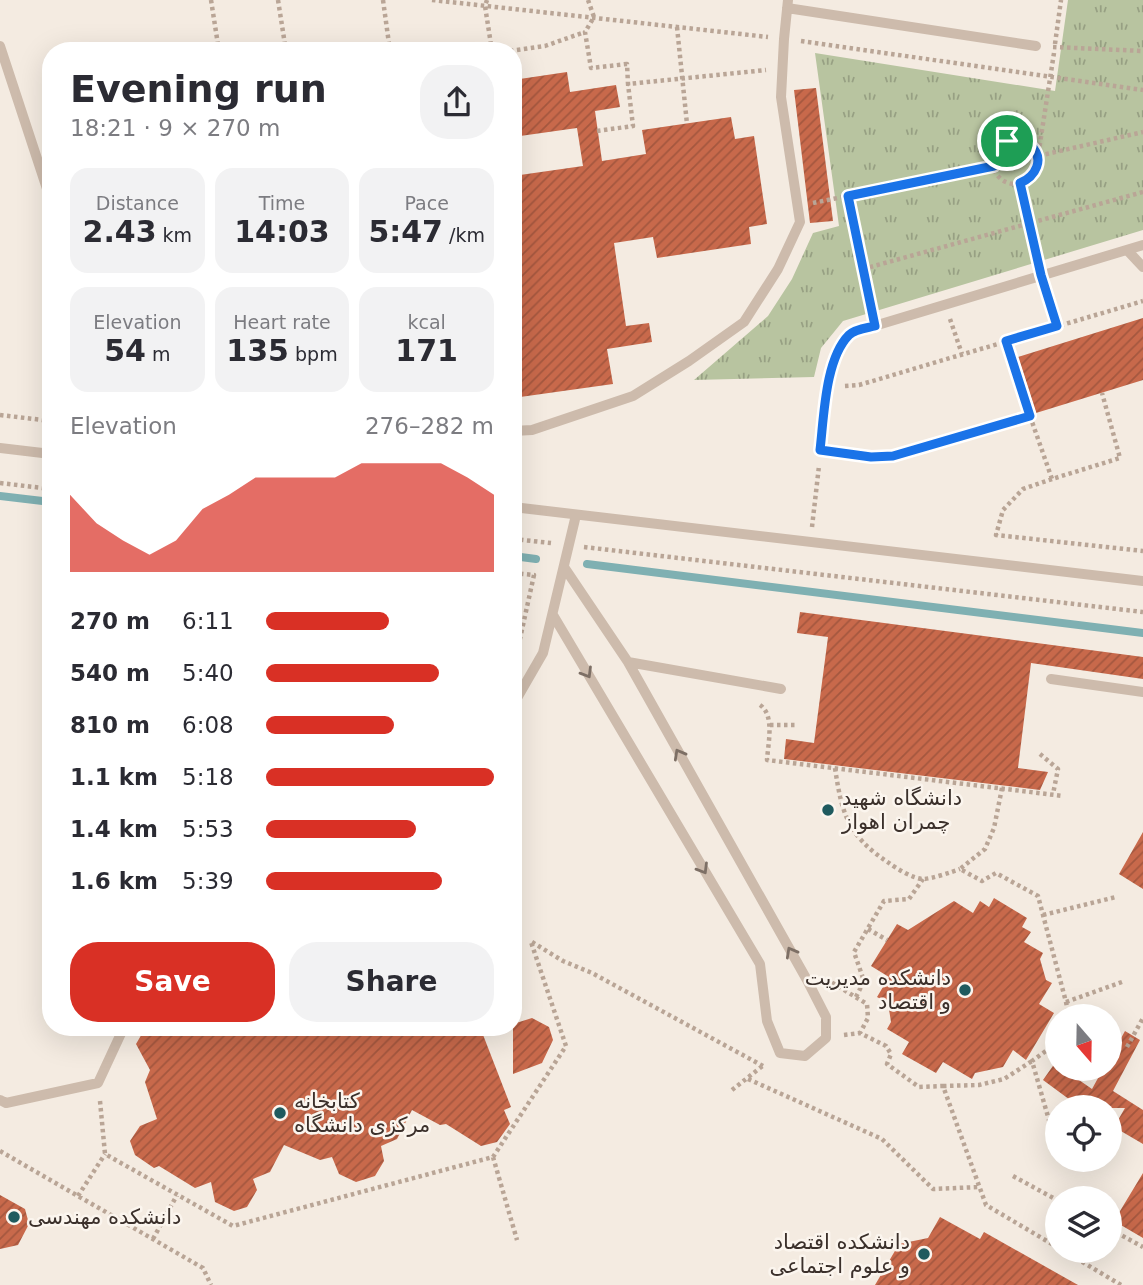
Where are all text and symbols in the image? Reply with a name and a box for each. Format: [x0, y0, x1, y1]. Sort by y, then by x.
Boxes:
button: share [420, 65, 494, 139]
text: Evening run [70, 67, 327, 111]
pin [977, 111, 1037, 171]
text: 18:21 · 9 × 270 m [70, 115, 280, 141]
icon: arrive [988, 122, 1026, 160]
text: Distance [96, 192, 179, 214]
text: Time [259, 192, 305, 214]
text: Pace [404, 192, 449, 214]
text: 2.43 [83, 214, 157, 249]
text: 14:03 [234, 214, 330, 249]
text: 5:47 [368, 214, 443, 249]
text: km [157, 224, 192, 246]
text: /km [443, 224, 485, 246]
text: Elevation [93, 311, 181, 333]
text: Heart rate [233, 311, 331, 333]
text: kcal [407, 311, 446, 333]
text: 54 [104, 333, 146, 368]
text: 135 [226, 333, 289, 368]
text: 171 [395, 333, 458, 368]
text: m [146, 343, 170, 365]
text: bpm [289, 343, 338, 365]
text: Elevation [70, 413, 177, 439]
text: 276–282 m [365, 413, 494, 439]
text: 270 m [70, 608, 150, 634]
text: 6:11 [182, 608, 234, 634]
text: 540 m [70, 660, 150, 686]
text: 5:40 [182, 660, 234, 686]
one-way arrow [579, 666, 592, 679]
text: 810 m [70, 712, 150, 738]
text: 6:08 [182, 712, 234, 738]
one-way arrow [674, 748, 687, 761]
text: 1.1 km [70, 764, 158, 790]
text: 5:18 [182, 764, 234, 790]
place label: دانشگاه شهید چمران اهواز [841, 786, 962, 834]
marker: دانشگاه شهید چمران اهواز [820, 802, 836, 818]
text: 1.4 km [70, 816, 158, 842]
text: 5:53 [182, 816, 234, 842]
one-way arrow [695, 861, 708, 874]
text: 1.6 km [70, 868, 158, 894]
text: 5:39 [182, 868, 234, 894]
button: Save [70, 942, 275, 1022]
button: Share [289, 942, 494, 1022]
one-way arrow [786, 947, 799, 959]
place label: دانشکده مدیریت و اقتصاد [805, 966, 951, 1014]
marker: دانشکده مدیریت و اقتصاد [957, 982, 973, 998]
north arrow [1045, 1004, 1122, 1082]
map controls [1045, 1004, 1122, 1263]
place label: کتابخانه مرکزی دانشگاه [294, 1089, 430, 1137]
button: locate [1045, 1095, 1122, 1172]
marker: کتابخانه مرکزی دانشگاه [272, 1105, 288, 1121]
button: layers [1045, 1186, 1122, 1263]
place label: دانشکده مهندسی [28, 1205, 181, 1229]
marker: دانشکده مهندسی [6, 1209, 22, 1225]
place label: دانشکده اقتصاد و علوم اجتماعی [769, 1230, 910, 1278]
marker: دانشکده اقتصاد و علوم اجتماعی [916, 1246, 932, 1262]

